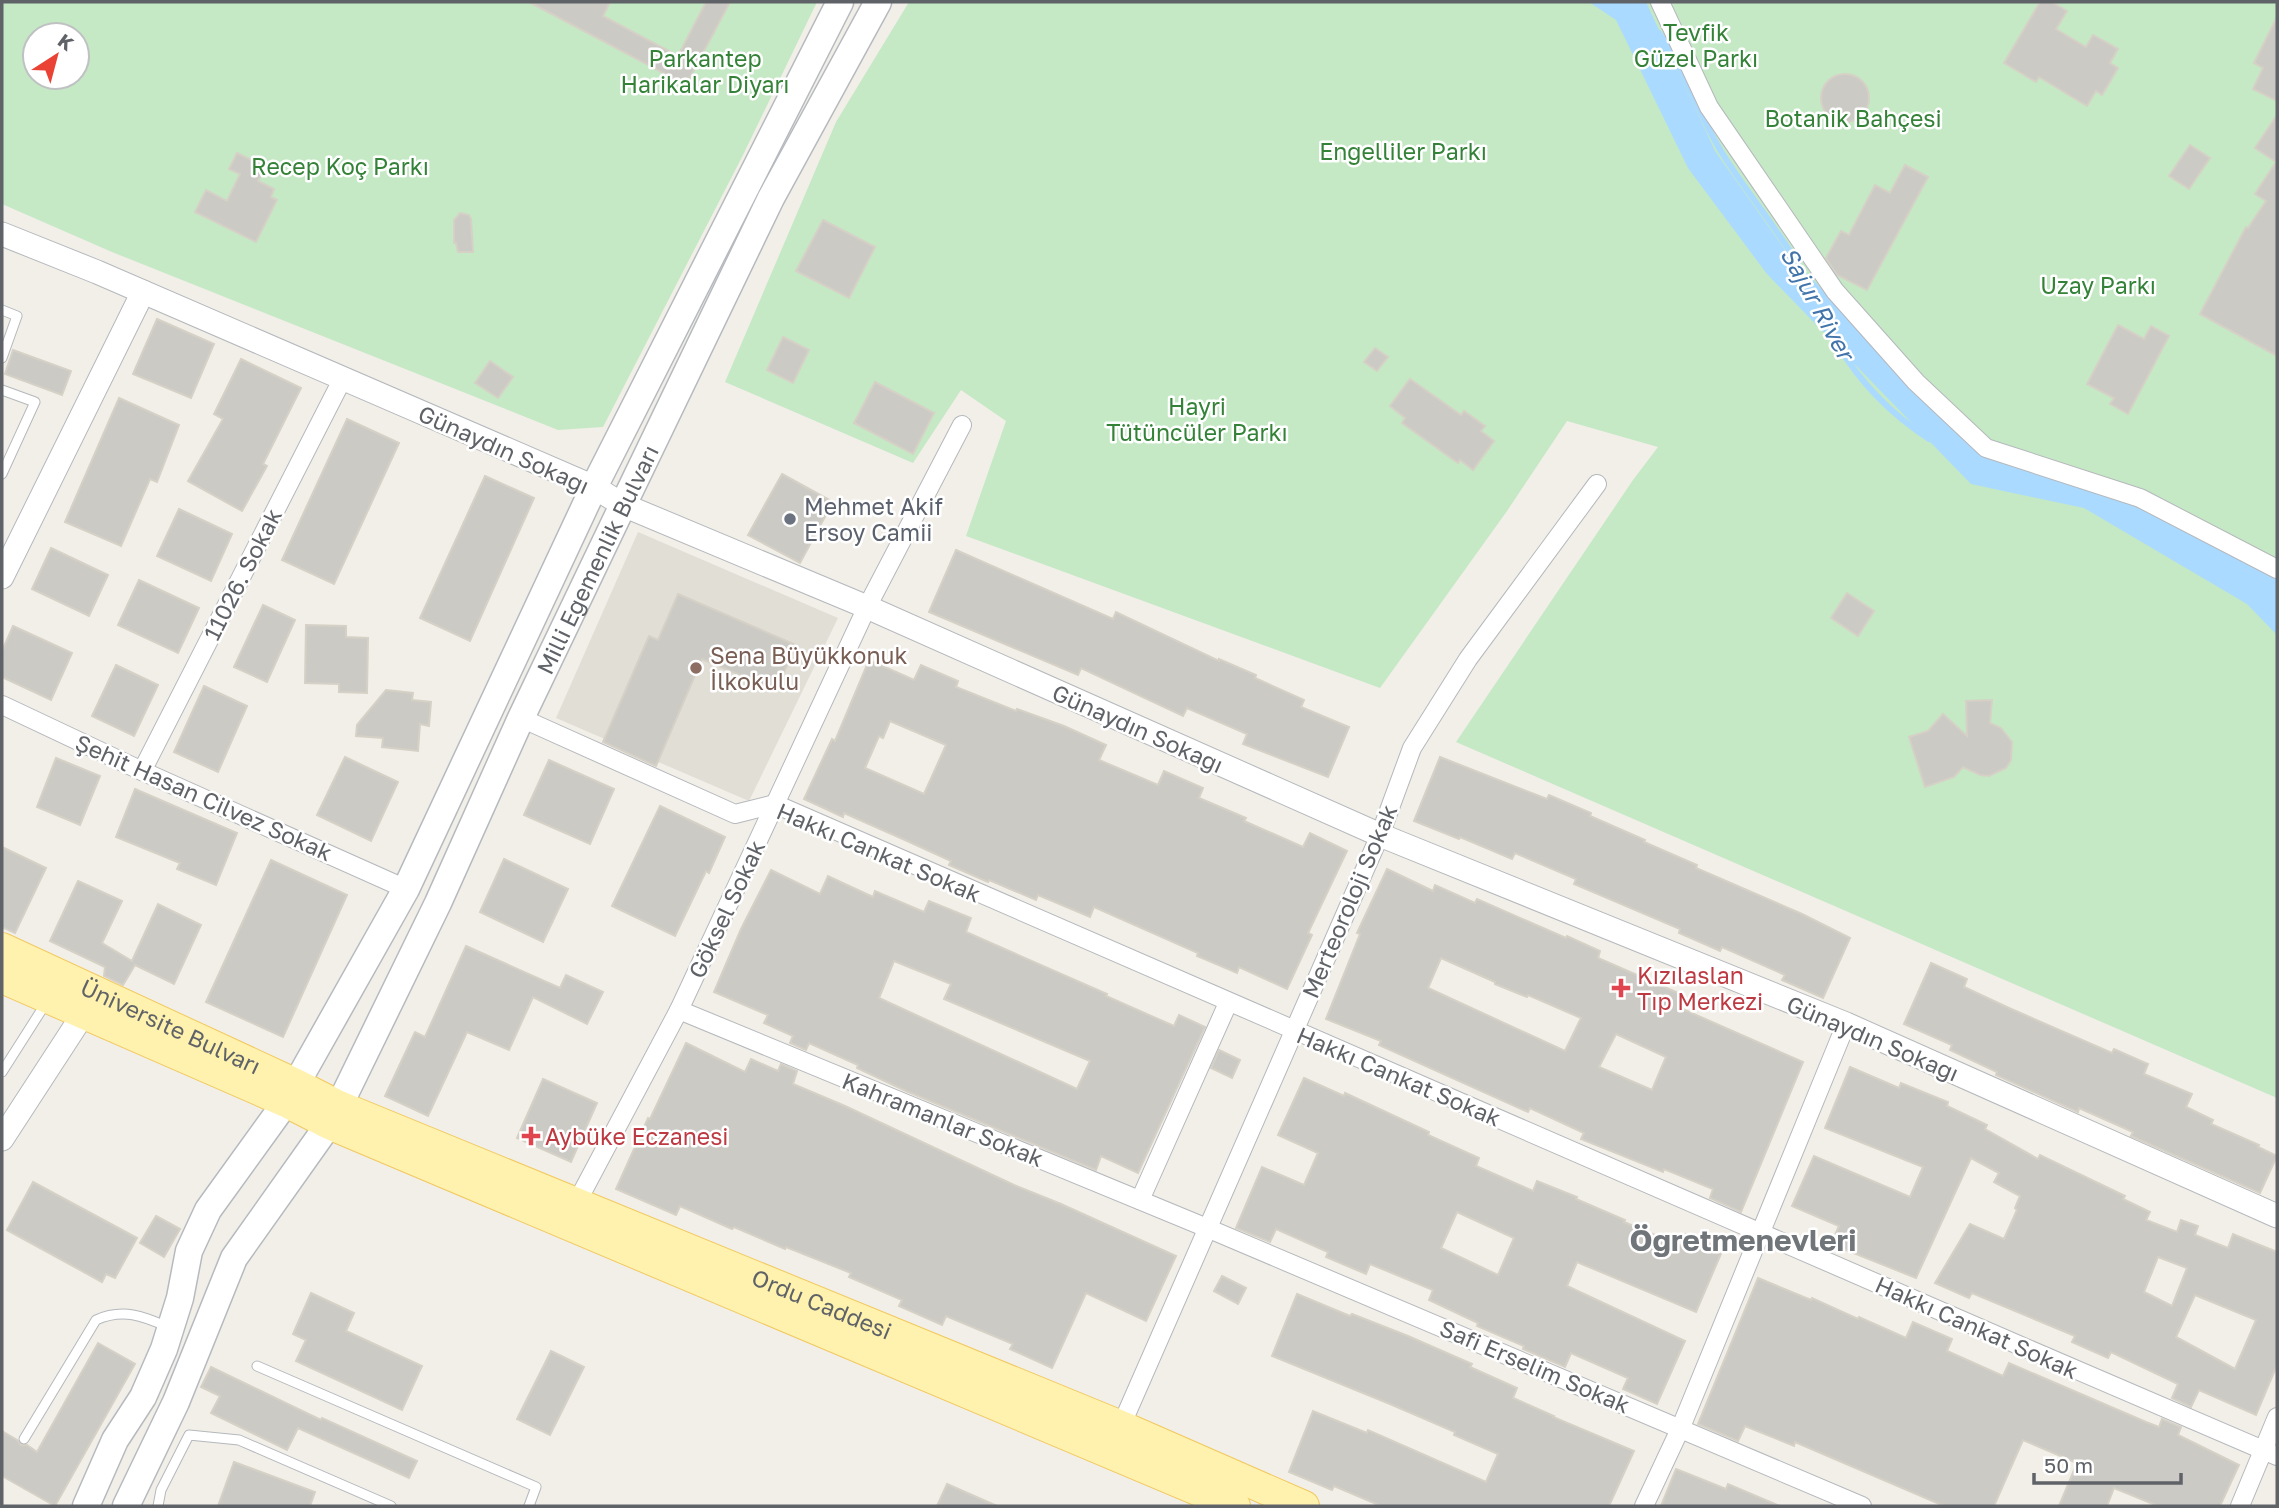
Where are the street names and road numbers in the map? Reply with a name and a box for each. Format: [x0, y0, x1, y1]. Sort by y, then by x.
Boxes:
street label: Günaydın Sokağı [414, 399, 594, 499]
street label: Milli Egemenlik Bulvarı [530, 440, 664, 678]
street label: 11026. Sokak [197, 504, 287, 644]
street label: Günaydın Sokağı [1048, 678, 1228, 778]
street label: Şehit Hasan Cilvez Sokak [71, 728, 337, 866]
street label: Hakkı Cankat Sokak [773, 796, 985, 908]
street label: Merteoroloji Sokak [1296, 800, 1402, 1002]
street label: Göksel Sokak [682, 836, 770, 982]
street label: Üniversite Bulvarı [76, 972, 265, 1080]
street label: Günaydın Sokağı [1783, 989, 1963, 1087]
street label: Hakkı Cankat Sokak [1293, 1020, 1505, 1132]
street label: Kahramanlar Sokak [838, 1066, 1048, 1172]
street label: Ordu Caddesi [748, 1263, 896, 1345]
street label: Hakkı Cankat Sokak [1871, 1270, 2083, 1384]
street label: Safi Erselim Sokak [1436, 1313, 1634, 1419]

